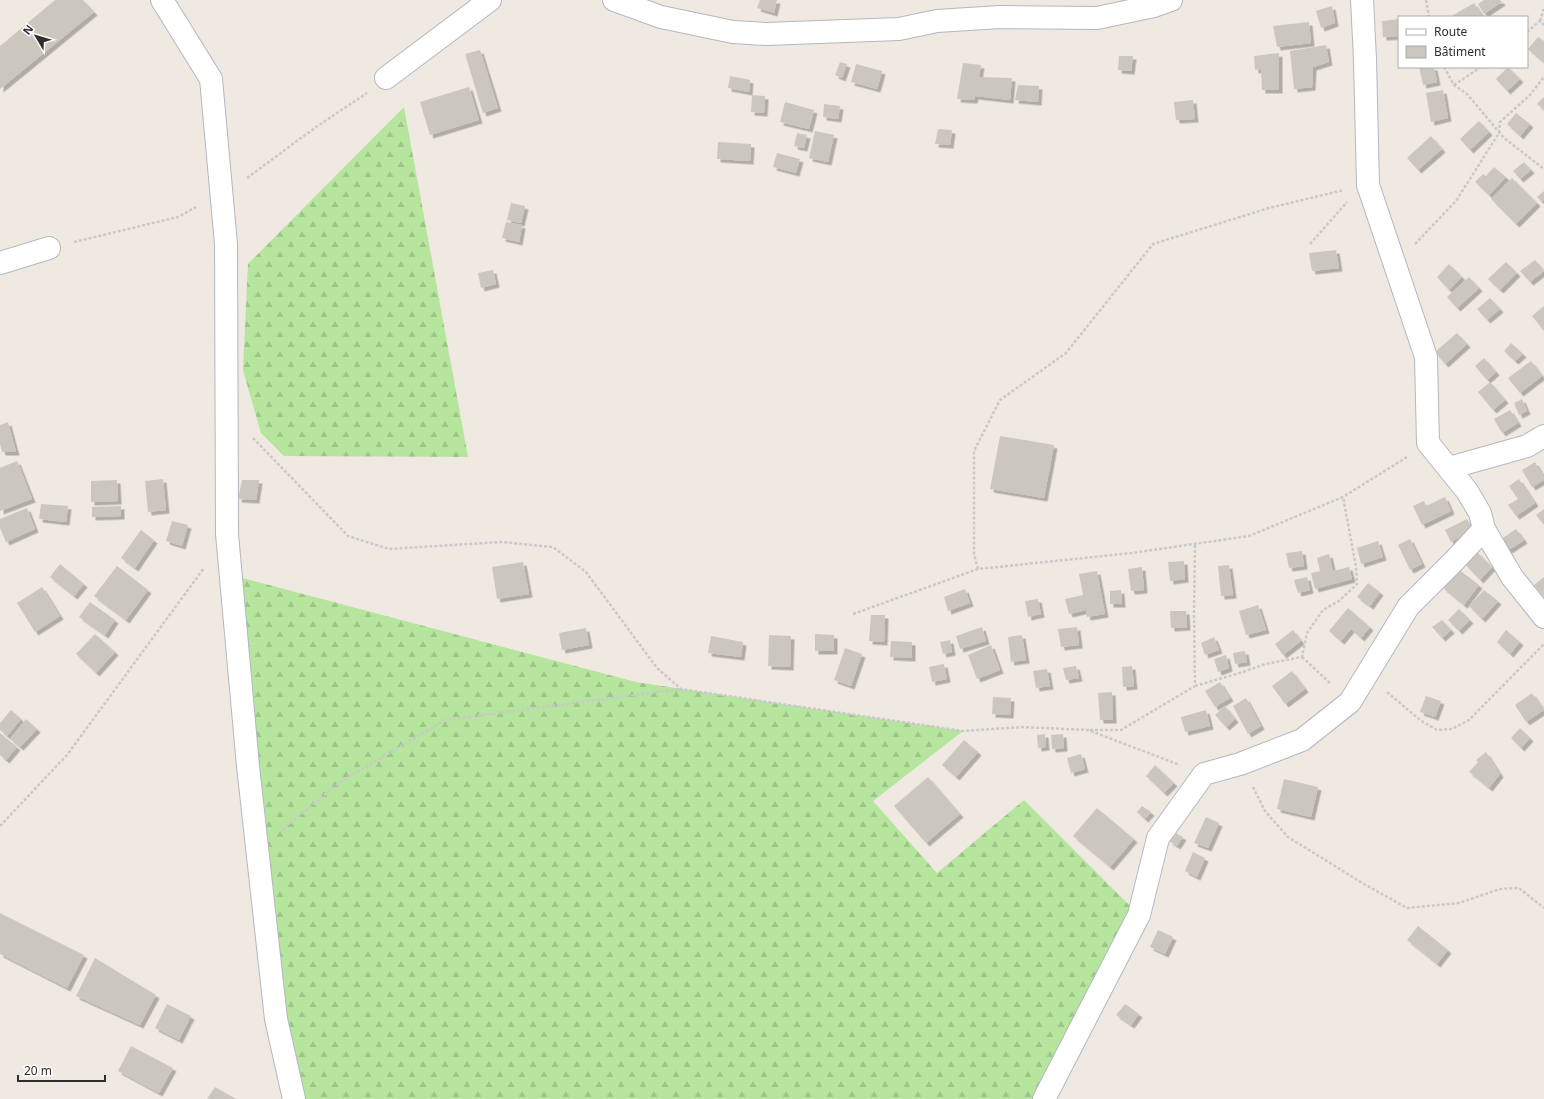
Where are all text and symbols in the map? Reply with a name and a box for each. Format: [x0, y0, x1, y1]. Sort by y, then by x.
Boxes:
north arrow [16, 16, 56, 56]
legend [1398, 16, 1528, 68]
text: N [19, 21, 36, 38]
text: Route [1434, 23, 1467, 40]
text: Bâtiment [1434, 43, 1486, 60]
scale bar [18, 1057, 105, 1083]
text: 20 m [24, 1062, 52, 1079]

